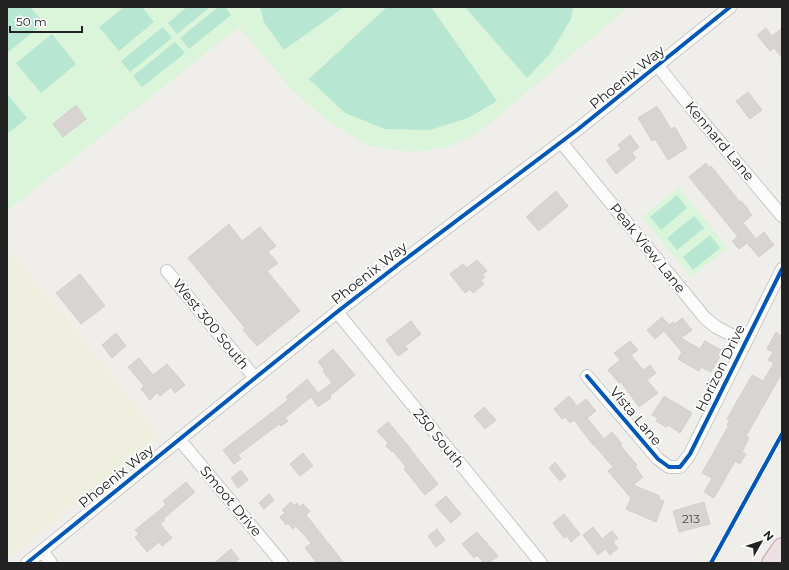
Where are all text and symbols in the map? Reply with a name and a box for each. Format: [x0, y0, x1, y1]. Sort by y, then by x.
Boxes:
scale bar [10, 8, 82, 34]
text: 50 m [16, 14, 47, 29]
street label: Phoenix Way [586, 41, 669, 113]
street label: Kennard Lane [682, 98, 758, 184]
street label: Peak View Lane [606, 199, 690, 297]
street label: Phoenix Way [327, 237, 411, 308]
street label: West 300 South [169, 275, 253, 373]
street label: Horizon Drive [691, 321, 749, 415]
street label: Vista Lane [606, 383, 666, 449]
street label: 250 South [410, 405, 468, 471]
street label: Phoenix Way [75, 440, 158, 512]
street label: Smoot Drive [196, 462, 266, 540]
house number: 213 [682, 511, 700, 526]
north arrow [741, 522, 781, 562]
text: N [761, 528, 777, 544]

